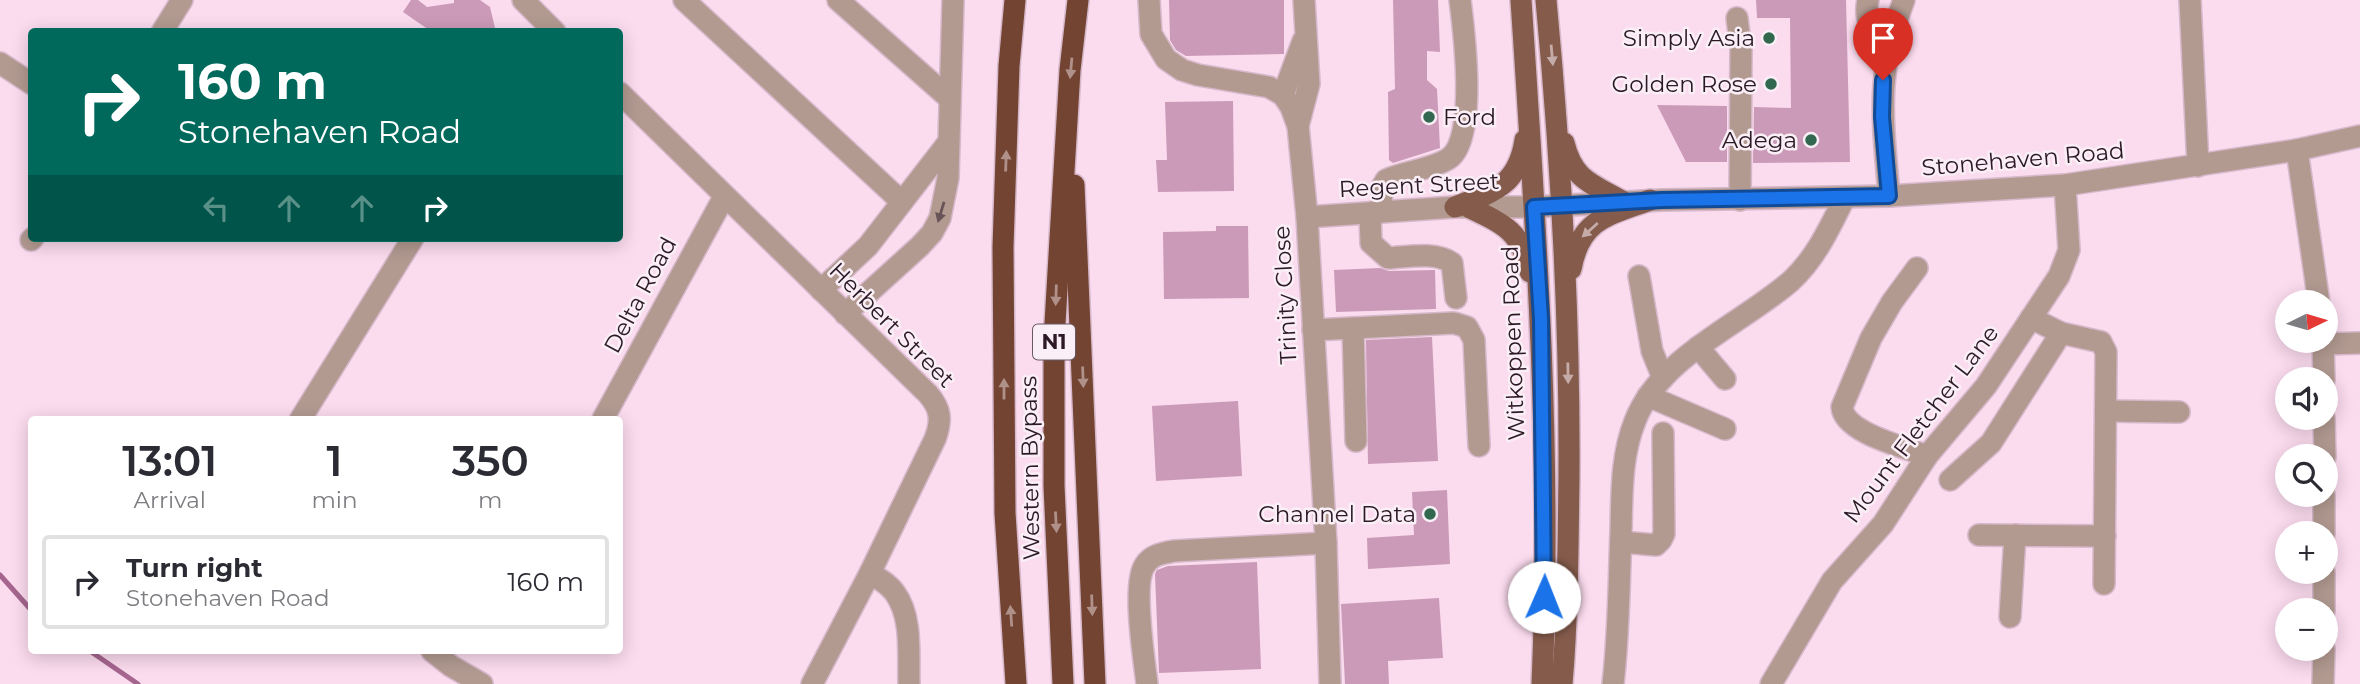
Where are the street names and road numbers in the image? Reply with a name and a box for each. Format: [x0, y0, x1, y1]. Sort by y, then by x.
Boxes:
street label: Stonehaven Road [1920, 136, 2126, 182]
street label: Regent Street [1338, 167, 1500, 203]
street label: Trinity Close [1267, 225, 1303, 365]
street label: Delta Road [598, 232, 682, 358]
street label: Witkoppen Road [1496, 245, 1530, 441]
street label: Herbert Street [824, 257, 960, 393]
street label: Mount Fletcher Lane [1838, 320, 2004, 528]
road number: N1 [1033, 324, 1075, 360]
street label: Western Bypass [1014, 376, 1046, 560]

